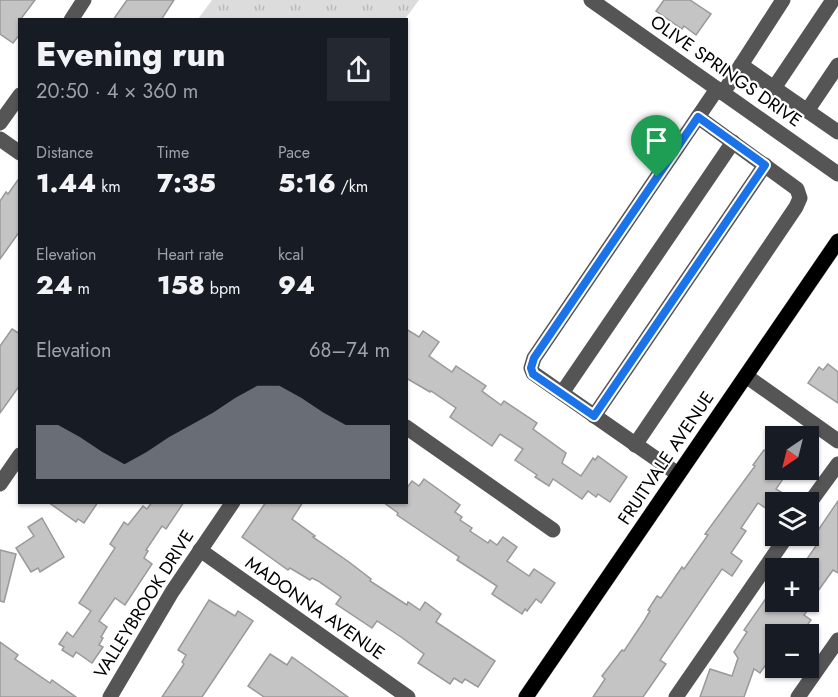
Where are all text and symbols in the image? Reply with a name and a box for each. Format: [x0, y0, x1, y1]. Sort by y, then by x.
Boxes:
street label: OLIVE SPRINGS DRIVE [645, 9, 807, 133]
text: Evening run [36, 31, 226, 78]
button: share [327, 38, 390, 101]
text: 20:50 · 4 × 360 m [36, 77, 198, 106]
pin [631, 115, 682, 177]
icon: arrive [640, 124, 673, 157]
text: Distance [36, 141, 93, 164]
text: Time [157, 141, 189, 164]
text: Pace [278, 141, 310, 164]
text: 1.44 [36, 164, 96, 202]
text: 7:35 [157, 164, 216, 202]
text: 5:16 [278, 164, 336, 202]
text: km [96, 175, 121, 198]
text: /km [336, 175, 368, 198]
text: Elevation [36, 243, 96, 266]
text: Heart rate [157, 243, 224, 266]
text: kcal [278, 243, 304, 266]
text: 24 [36, 266, 73, 304]
text: 158 [157, 266, 205, 304]
text: 94 [278, 266, 315, 304]
text: m [73, 277, 90, 300]
text: bpm [205, 277, 241, 300]
text: Elevation [36, 336, 111, 365]
text: 68–74 m [309, 336, 390, 365]
street label: FRUITVALE AVENUE [612, 386, 720, 530]
north arrow [765, 426, 819, 480]
map controls [765, 426, 819, 678]
button: layers [765, 492, 819, 546]
street label: VALLEYBROOK DRIVE [88, 525, 200, 683]
street label: MADONNA AVENUE [240, 550, 390, 666]
button: + [765, 558, 819, 612]
button: − [765, 624, 819, 678]

